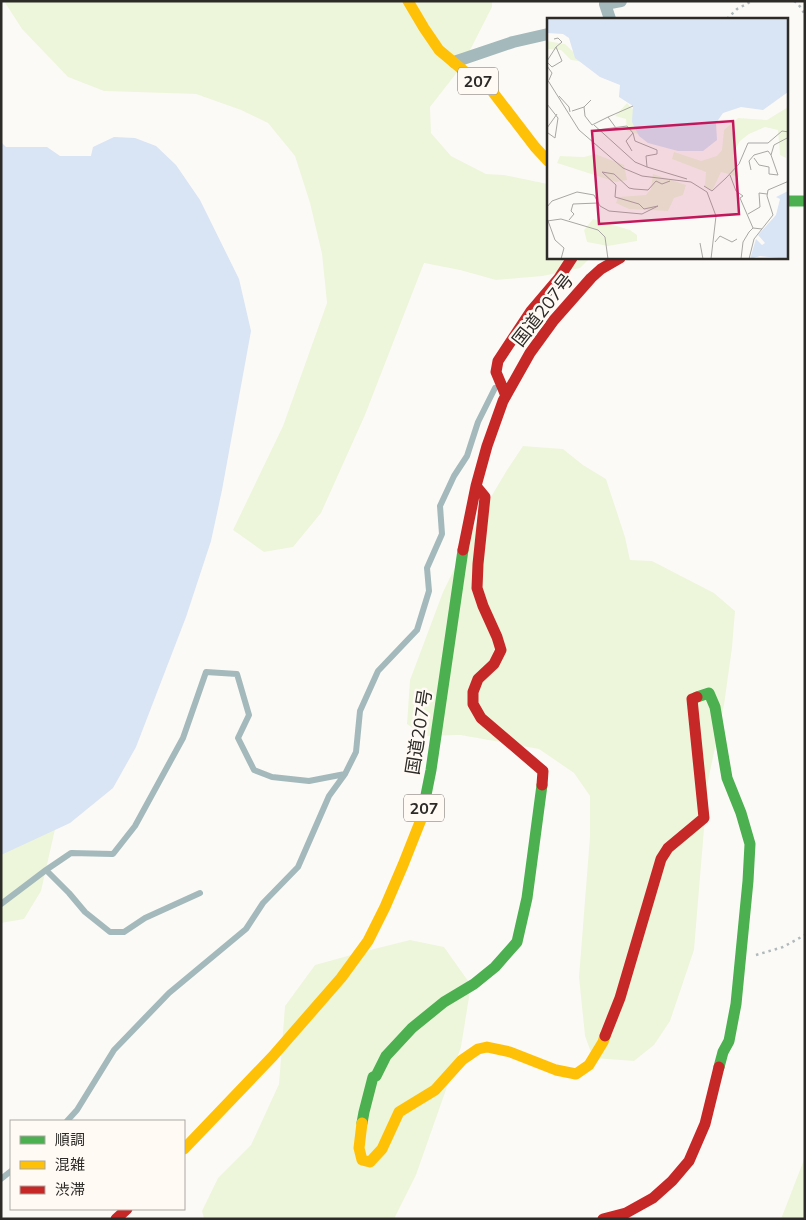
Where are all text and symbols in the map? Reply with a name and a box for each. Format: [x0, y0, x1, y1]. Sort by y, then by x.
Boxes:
inset map [547, 18, 788, 259]
road number: 207 [458, 68, 498, 94]
street label: 国道207号 [507, 269, 579, 351]
street label: 国道207号 [400, 687, 438, 777]
road number: 207 [404, 794, 444, 821]
legend [10, 1120, 185, 1210]
text: 順調 [55, 1130, 85, 1150]
text: 混雑 [55, 1155, 85, 1175]
text: 渋滞 [55, 1180, 85, 1200]

